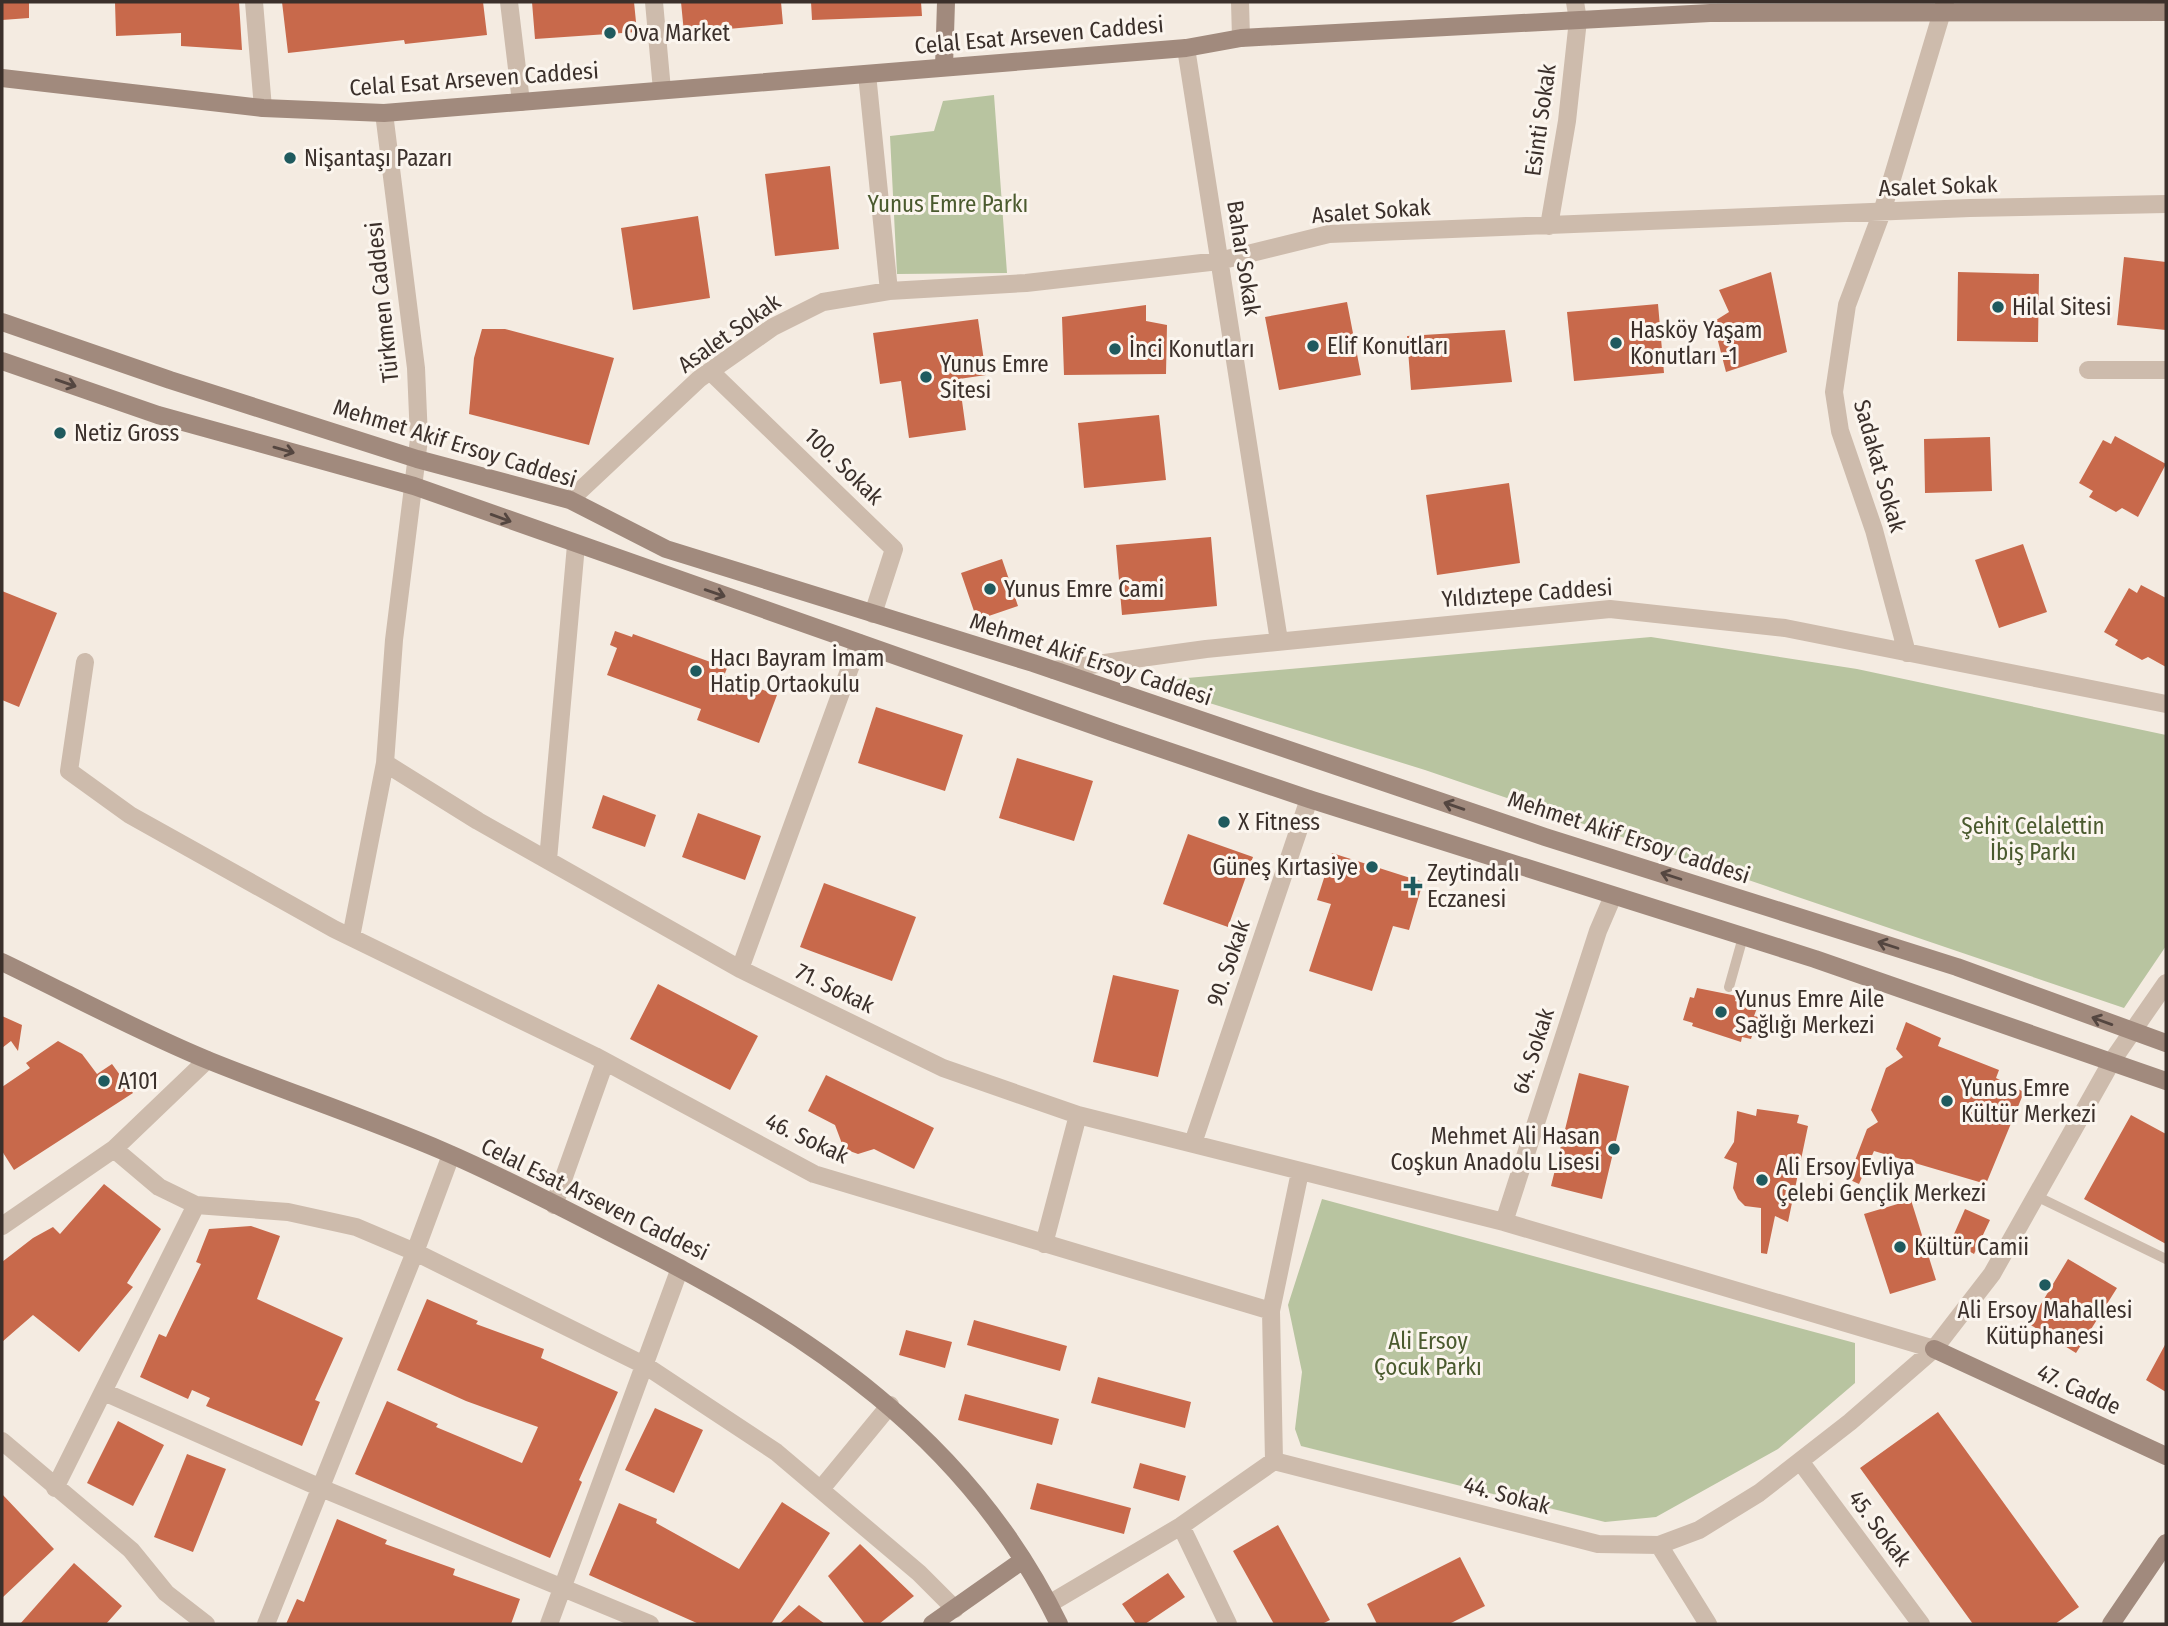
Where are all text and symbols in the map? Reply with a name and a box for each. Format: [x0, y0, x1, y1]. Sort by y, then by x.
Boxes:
street label: Celal Esat Arseven Caddesi [913, 10, 1165, 60]
place label: Ova Market [624, 19, 731, 47]
marker: Ova Market [602, 25, 618, 41]
street label: Celal Esat Arseven Caddesi [348, 56, 600, 102]
street label: Esinti Sokak [1518, 62, 1562, 178]
place label: Nişantaşı Pazarı [304, 144, 452, 172]
marker: Nişantaşı Pazarı [282, 150, 298, 166]
street label: Asalet Sokak [1878, 170, 1998, 202]
park label: Yunus Emre Parkı [868, 190, 1028, 218]
street label: Asalet Sokak [1311, 193, 1432, 229]
street label: Bahar Sokak [1221, 198, 1267, 318]
street label: Türkmen Caddesi [360, 220, 404, 384]
street label: Asalet Sokak [672, 287, 786, 379]
place label: Hilal Sitesi [2012, 293, 2112, 321]
marker: Hilal Sitesi [1990, 299, 2006, 315]
place label: Hasköy Yaşam Konutları -1 [1630, 316, 1762, 370]
place label: Elif Konutları [1327, 332, 1448, 360]
place label: İnci Konutları [1129, 335, 1255, 363]
marker: Hasköy Yaşam Konutları -1 [1608, 335, 1624, 351]
marker: Elif Konutları [1305, 338, 1321, 354]
marker: İnci Konutları [1107, 341, 1123, 357]
place label: Yunus Emre Sitesi [940, 350, 1049, 404]
marker: Yunus Emre Sitesi [918, 369, 934, 385]
one-way arrow [55, 378, 77, 390]
street label: Mehmet Akif Ersoy Caddesi [330, 393, 580, 493]
street label: Sadakat Sokak [1848, 396, 1912, 536]
place label: Netiz Gross [74, 419, 179, 447]
street label: 100. Sokak [799, 422, 890, 511]
marker: Netiz Gross [52, 425, 68, 441]
one-way arrow [272, 444, 295, 457]
one-way arrow [489, 513, 511, 525]
street label: Yıldıztepe Caddesi [1441, 573, 1613, 613]
place label: Yunus Emre Cami [1004, 575, 1164, 603]
marker: Yunus Emre Cami [982, 581, 998, 597]
one-way arrow [704, 588, 726, 600]
street label: Mehmet Akif Ersoy Caddesi [966, 607, 1216, 711]
place label: Hacı Bayram İmam Hatip Ortaokulu [710, 644, 884, 698]
marker: Hacı Bayram İmam Hatip Ortaokulu [688, 663, 704, 679]
street label: Mehmet Akif Ersoy Caddesi [1504, 785, 1754, 889]
one-way arrow [1444, 799, 1466, 811]
place label: X Fitness [1238, 808, 1320, 836]
park label: Şehit Celalettin İbiş Parkı [1961, 812, 2105, 866]
marker: X Fitness [1216, 814, 1232, 830]
place label: Güneş Kırtasiye [1212, 853, 1358, 881]
marker: Güneş Kırtasiye [1364, 859, 1380, 875]
place label: Zeytindalı Eczanesi [1427, 859, 1520, 913]
one-way arrow [1660, 869, 1682, 882]
marker: Zeytindalı Eczanesi [1405, 878, 1421, 894]
street label: 90. Sokak [1200, 916, 1256, 1010]
one-way arrow [1877, 937, 1899, 950]
street label: 71. Sokak [791, 957, 879, 1019]
place label: Yunus Emre Aile Sağlığı Merkezi [1735, 985, 1884, 1039]
street label: 64. Sokak [1506, 1004, 1560, 1098]
marker: Yunus Emre Aile Sağlığı Merkezi [1713, 1004, 1729, 1020]
one-way arrow [2091, 1014, 2113, 1026]
place label: A101 [118, 1067, 158, 1095]
marker: A101 [96, 1073, 112, 1089]
place label: Yunus Emre Kültür Merkezi [1961, 1074, 2096, 1128]
marker: Yunus Emre Kültür Merkezi [1939, 1093, 1955, 1109]
street label: 46. Sokak [761, 1107, 853, 1170]
place label: Mehmet Ali Hasan Coşkun Anadolu Lisesi [1391, 1122, 1600, 1176]
street label: Celal Esat Arseven Caddesi [477, 1132, 713, 1266]
marker: Mehmet Ali Hasan Coşkun Anadolu Lisesi [1606, 1141, 1622, 1157]
place label: Ali Ersoy Evliya Çelebi Gençlik Merkezi [1776, 1153, 1986, 1207]
marker: Ali Ersoy Evliya Çelebi Gençlik Merkezi [1754, 1172, 1770, 1188]
place label: Kültür Camii [1914, 1233, 2029, 1261]
marker: Kültür Camii [1892, 1239, 1908, 1255]
marker: Ali Ersoy Mahallesi Kütüphanesi [2037, 1277, 2053, 1293]
place label: Ali Ersoy Mahallesi Kütüphanesi [1958, 1296, 2132, 1350]
park label: Ali Ersoy Çocuk Parkı [1374, 1327, 1482, 1381]
street label: 47. Cadde [2033, 1357, 2125, 1421]
street label: 44. Sokak [1461, 1470, 1554, 1520]
street label: 45. Sokak [1842, 1485, 1918, 1572]

